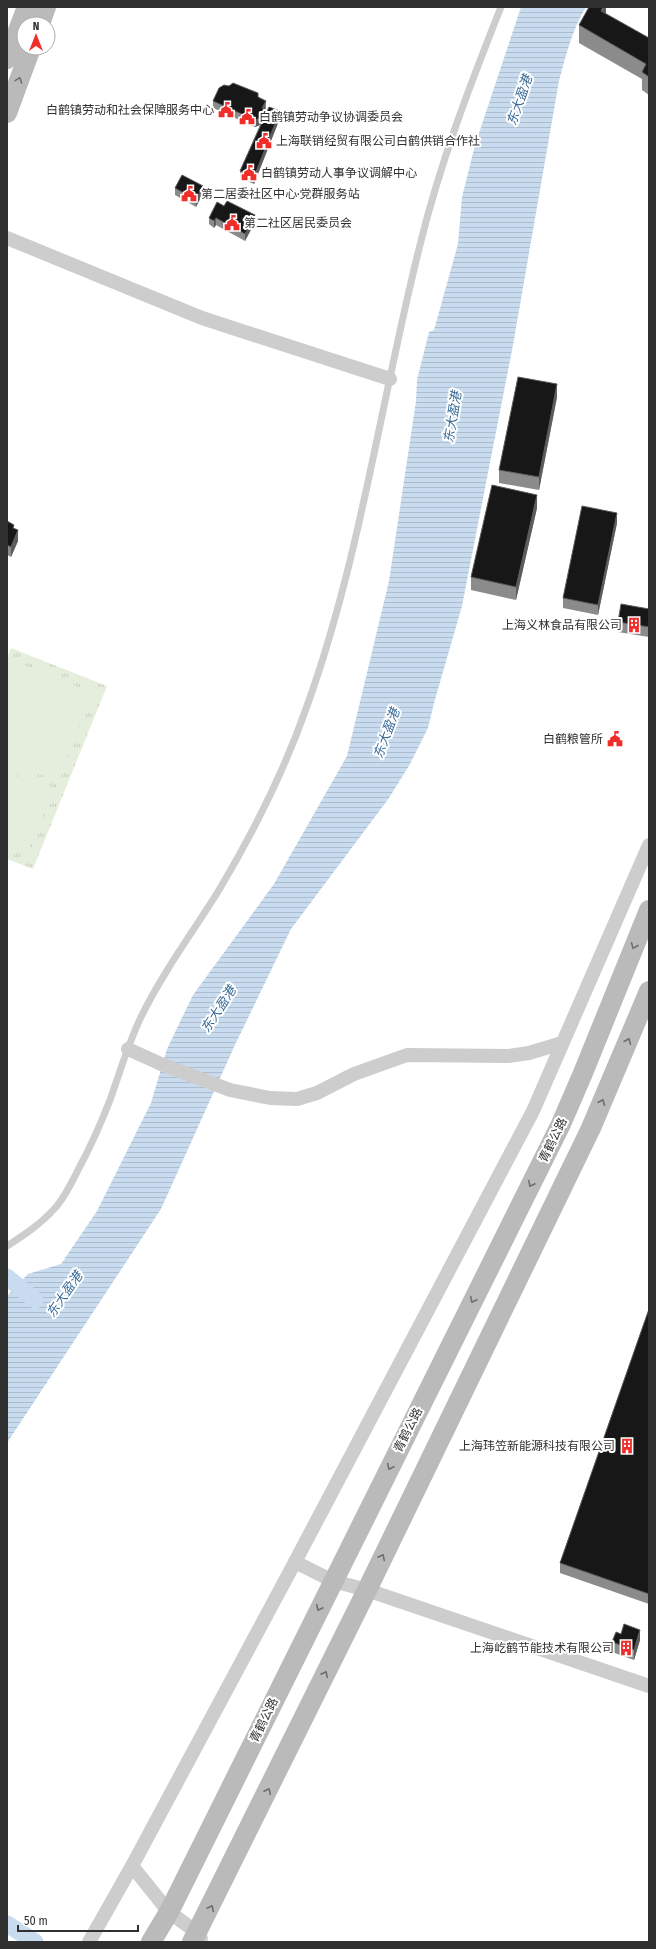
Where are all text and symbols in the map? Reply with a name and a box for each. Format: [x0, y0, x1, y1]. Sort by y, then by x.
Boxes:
north arrow [16, 16, 56, 56]
text: N [33, 20, 39, 33]
water label: 东大盈港 [504, 71, 536, 127]
one-way arrow [14, 77, 23, 84]
public building icon: 白鹤镇劳动和社会保障服务中心 [217, 101, 235, 119]
place label: 白鹤镇劳动和社会保障服务中心 [46, 103, 214, 117]
public building icon: 白鹤镇劳动争议协调委员会 [238, 108, 256, 126]
place label: 白鹤镇劳动争议协调委员会 [259, 110, 403, 124]
public building icon: 上海联销经贸有限公司白鹤供销合作社 [255, 132, 273, 150]
place label: 上海联销经贸有限公司白鹤供销合作社 [276, 134, 480, 148]
public building icon: 白鹤镇劳动人事争议调解中心 [240, 164, 258, 182]
place label: 白鹤镇劳动人事争议调解中心 [261, 166, 417, 180]
public building icon: 第二居委社区中心·党群服务站 [180, 185, 198, 203]
place label: 第二居委社区中心·党群服务站 [201, 187, 360, 201]
public building icon: 第二社区居民委员会 [223, 214, 241, 232]
place label: 第二社区居民委员会 [244, 216, 352, 230]
water label: 东大盈港 [441, 388, 464, 444]
building icon: 上海义林食品有限公司 [625, 616, 643, 634]
place label: 上海义林食品有限公司 [502, 618, 622, 632]
water label: 东大盈港 [371, 704, 403, 760]
public building icon: 白鹤粮管所 [606, 730, 624, 748]
place label: 白鹤粮管所 [543, 732, 603, 746]
one-way arrow [631, 942, 639, 949]
water label: 东大盈港 [198, 982, 240, 1035]
one-way arrow [623, 1037, 631, 1044]
one-way arrow [597, 1099, 605, 1106]
street label: 青鹤公路 [536, 1115, 570, 1165]
one-way arrow [528, 1180, 536, 1187]
water label: 东大盈港 [43, 1267, 87, 1320]
one-way arrow [470, 1296, 478, 1304]
street label: 青鹤公路 [391, 1405, 425, 1455]
building icon: 上海玮笠新能源科技有限公司 [618, 1437, 636, 1455]
place label: 上海玮笠新能源科技有限公司 [459, 1439, 615, 1453]
one-way arrow [387, 1463, 395, 1470]
one-way arrow [377, 1554, 385, 1562]
one-way arrow [316, 1604, 324, 1611]
building icon: 上海屹鹤节能技术有限公司 [617, 1639, 635, 1657]
place label: 上海屹鹤节能技术有限公司 [470, 1641, 614, 1655]
one-way arrow [320, 1671, 328, 1678]
street label: 青鹤公路 [247, 1695, 281, 1745]
one-way arrow [263, 1788, 271, 1795]
one-way arrow [206, 1904, 214, 1912]
scale bar [18, 1907, 138, 1933]
text: 50 m [24, 1914, 48, 1928]

